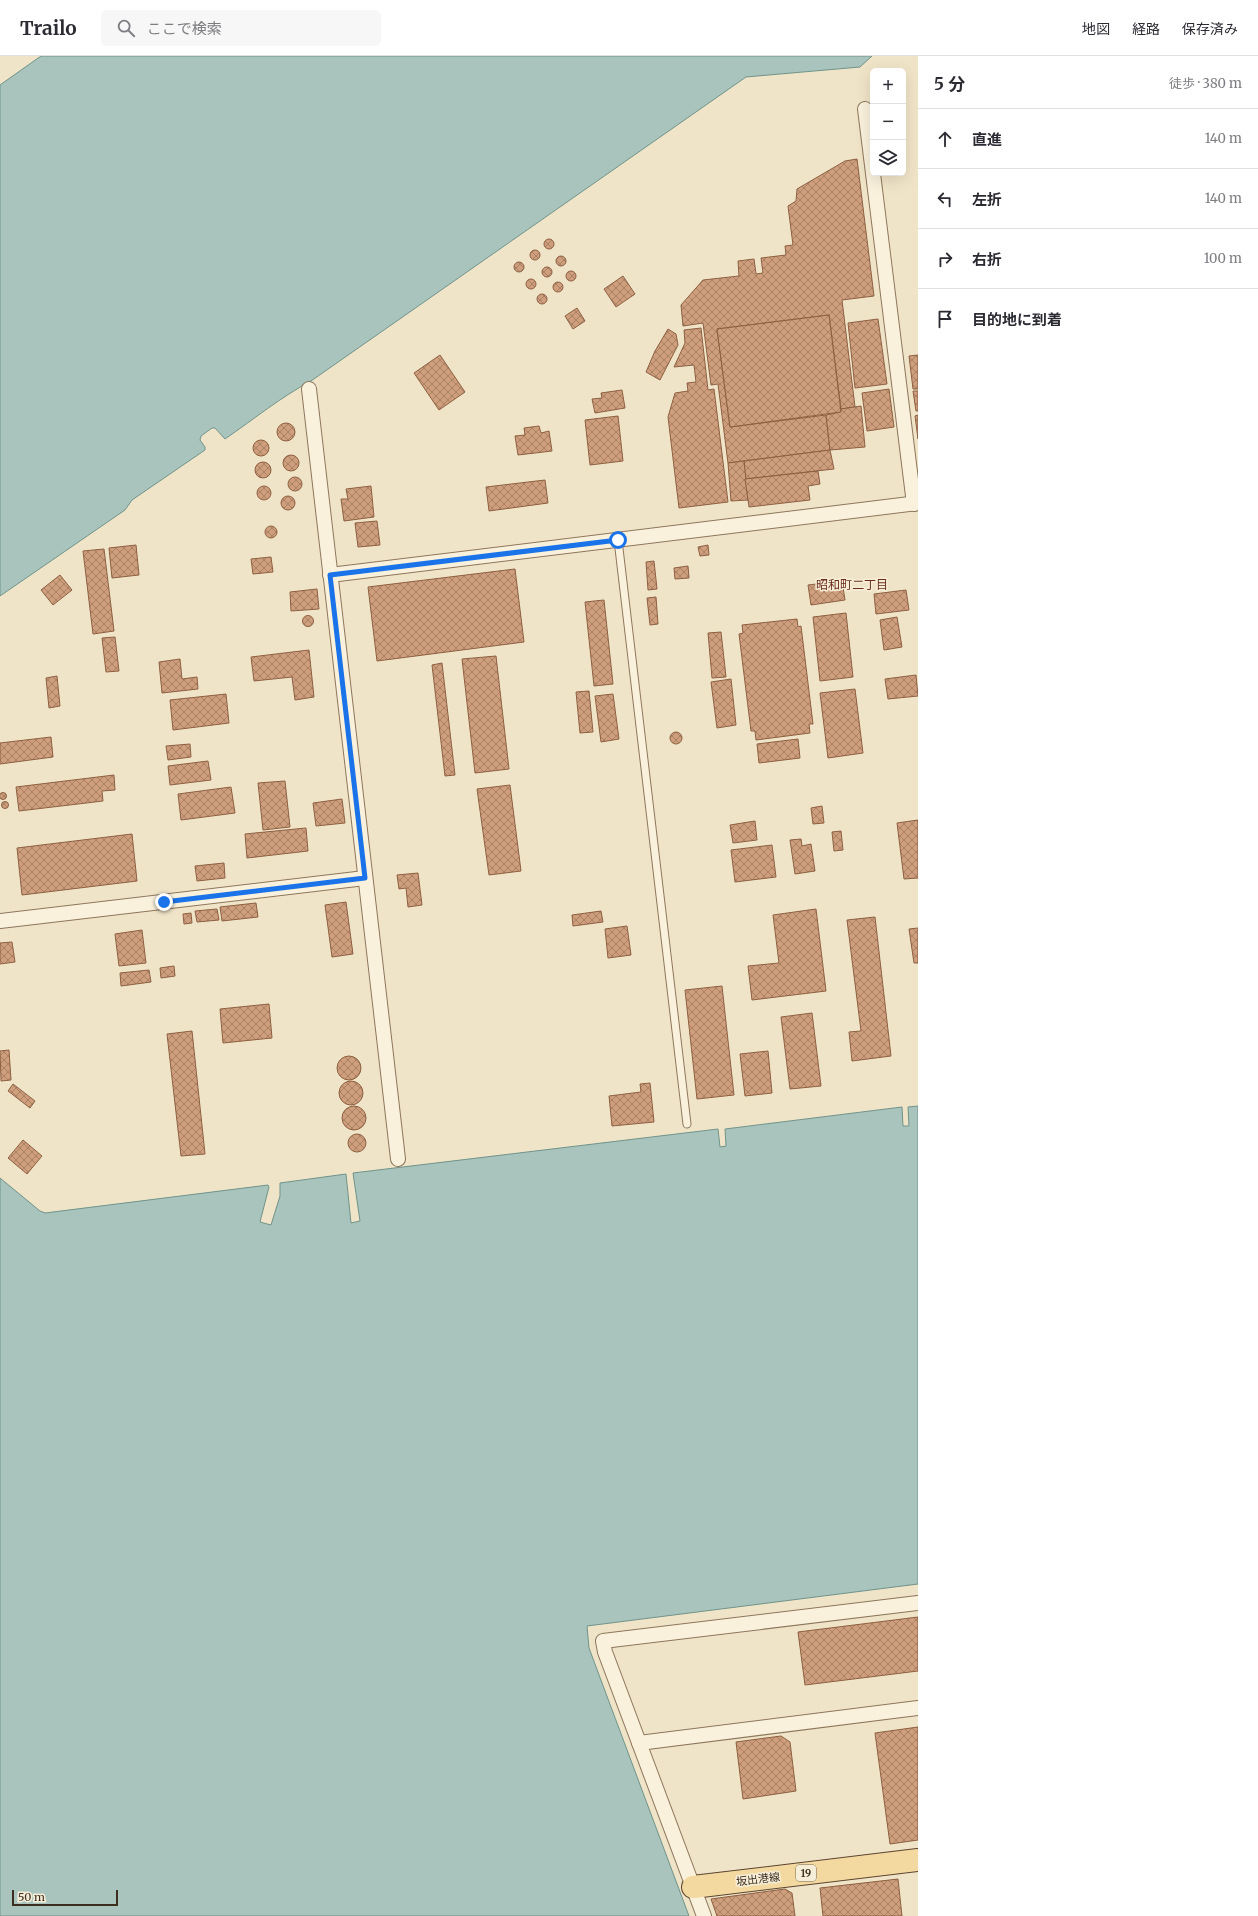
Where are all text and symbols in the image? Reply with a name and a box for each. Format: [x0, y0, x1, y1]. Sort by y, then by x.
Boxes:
search box [101, 10, 381, 46]
text: Trailo [20, 16, 77, 40]
icon: search [115, 17, 137, 39]
text: ここで検索 [147, 19, 222, 38]
text: 地図 [1082, 20, 1110, 38]
text: 経路 [1132, 20, 1160, 38]
text: 保存済み [1182, 20, 1238, 38]
map controls [870, 68, 906, 176]
button: + [870, 68, 906, 104]
text: 5 分 [934, 73, 965, 95]
text: 徒歩 · 380 m [1169, 75, 1242, 92]
button: − [870, 104, 906, 140]
icon: ahead [934, 128, 956, 150]
text: 直進 [972, 130, 1002, 149]
text: 140 m [1205, 130, 1242, 147]
button: layers [870, 140, 906, 176]
icon: left [934, 188, 956, 210]
text: 左折 [972, 190, 1002, 209]
text: 140 m [1205, 190, 1242, 207]
icon: right [934, 248, 956, 270]
text: 右折 [972, 250, 1002, 269]
text: 100 m [1204, 250, 1242, 267]
icon: arrive [934, 308, 956, 330]
text: 目的地に到着 [972, 310, 1062, 329]
route start [609, 531, 627, 549]
district label: 昭和町二丁目 [816, 577, 888, 592]
route end [155, 893, 173, 911]
road number: 19 [796, 1865, 816, 1881]
street label: 坂出港線 [735, 1869, 781, 1889]
scale bar [12, 1888, 118, 1907]
text: 50 m [18, 1890, 45, 1904]

